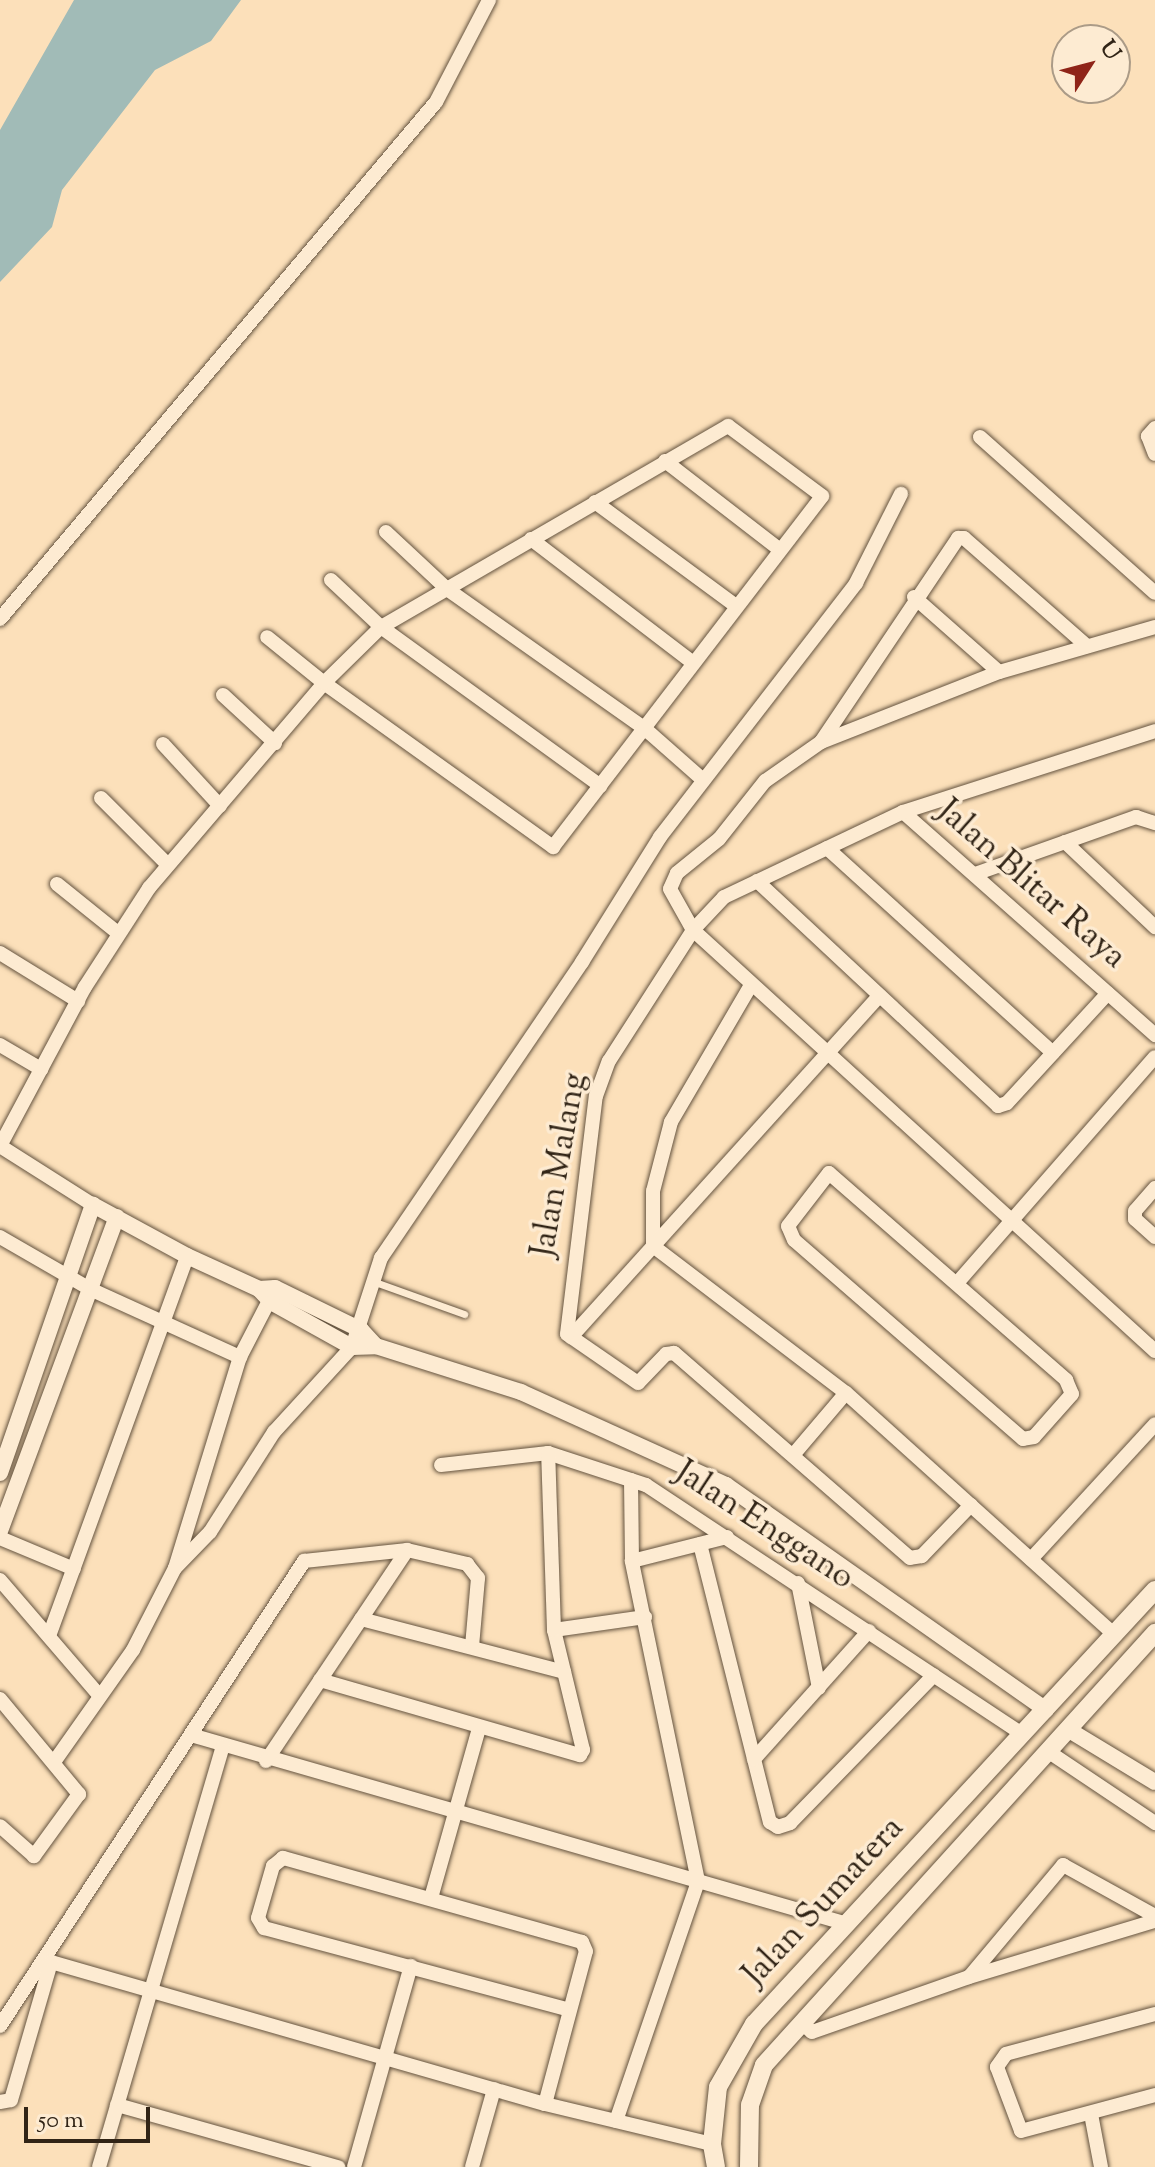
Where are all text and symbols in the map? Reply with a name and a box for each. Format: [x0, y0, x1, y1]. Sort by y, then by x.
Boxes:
north arrow [1051, 24, 1131, 104]
text: U [1091, 34, 1127, 68]
street label: Jalan Blitar Raya [928, 792, 1134, 978]
street label: Jalan Malang [524, 1070, 596, 1260]
street label: Jalan Enggano [667, 1453, 861, 1599]
street label: Jalan Sumatera [735, 1809, 913, 1995]
scale bar [28, 2091, 154, 2141]
text: 50 m [38, 2104, 84, 2138]

